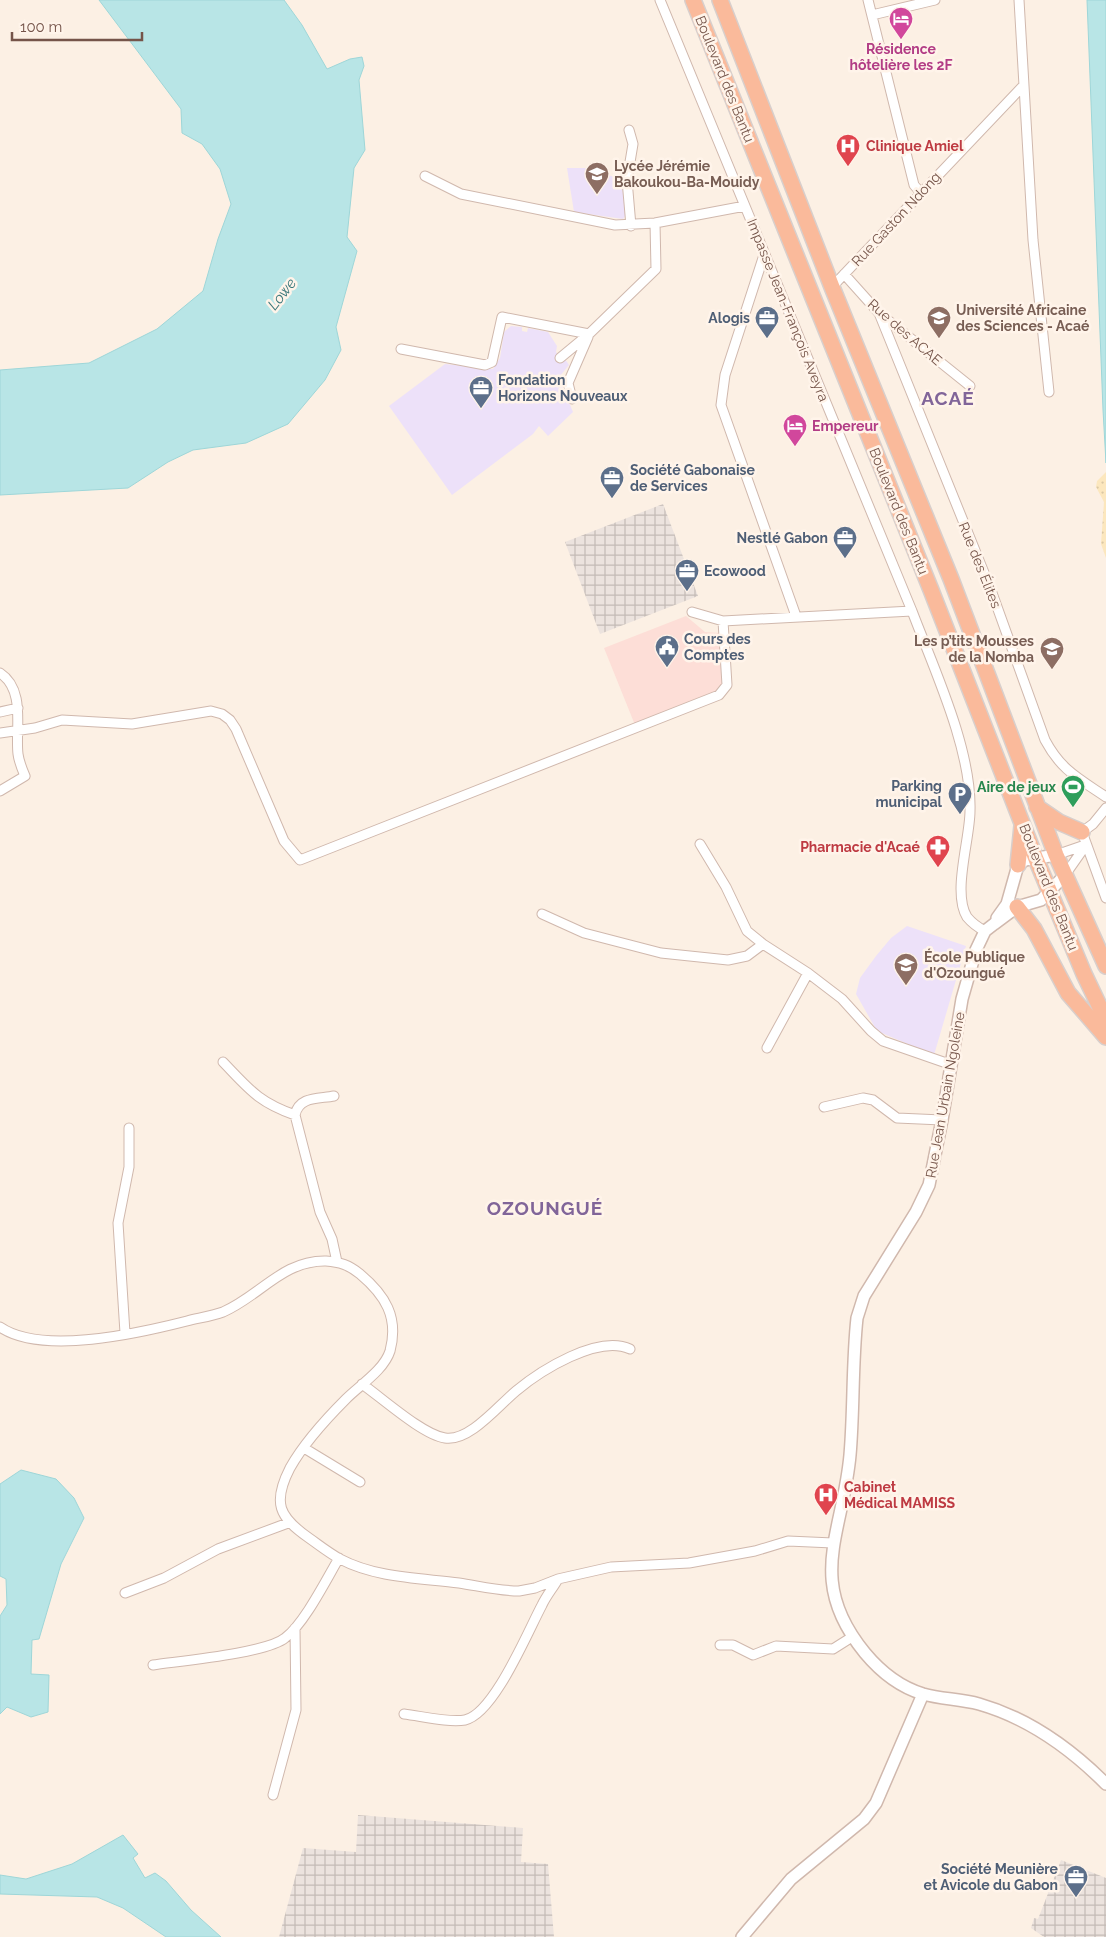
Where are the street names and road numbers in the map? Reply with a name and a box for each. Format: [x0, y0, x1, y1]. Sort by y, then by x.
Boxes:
street label: Boulevard des Bantu [692, 13, 758, 145]
street label: Rue Gaston Ndong [848, 169, 944, 269]
street label: Impasse Jean-François Aveyra [744, 216, 832, 404]
street label: Rue des ACAE [865, 296, 945, 368]
street label: Boulevard des Bantu [866, 445, 932, 577]
street label: Rue des Élites [955, 519, 1006, 611]
street label: Boulevard des Bantu [1016, 821, 1082, 953]
street label: Rue Jean Urbain Ngoleine [922, 1011, 968, 1179]

